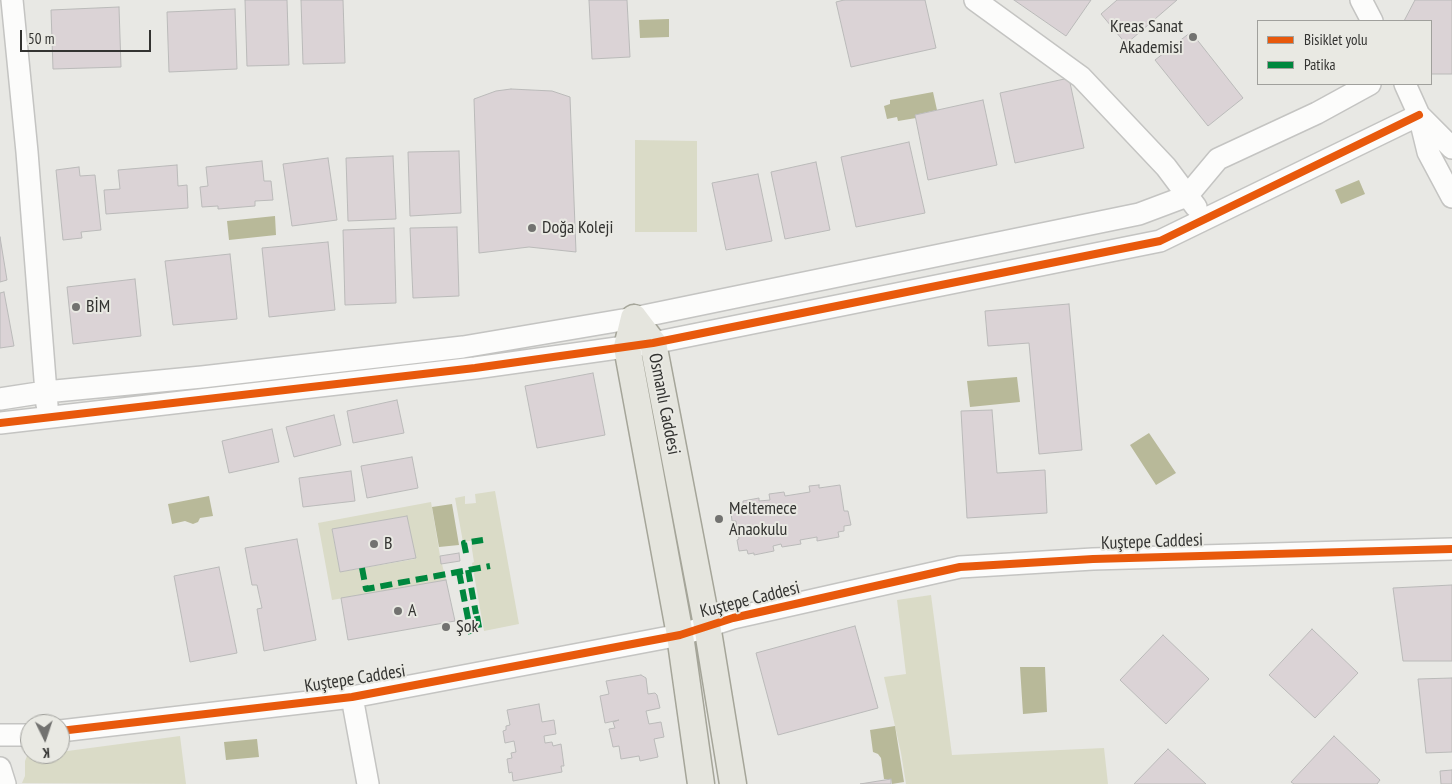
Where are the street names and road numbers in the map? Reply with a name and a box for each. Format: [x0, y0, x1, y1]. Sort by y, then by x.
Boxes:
street label: Osmanlı Caddesi [644, 351, 684, 457]
street label: Kuştepe Caddesi [1101, 529, 1203, 555]
street label: Kuştepe Caddesi [698, 577, 802, 623]
street label: Kuştepe Caddesi [303, 660, 407, 698]

